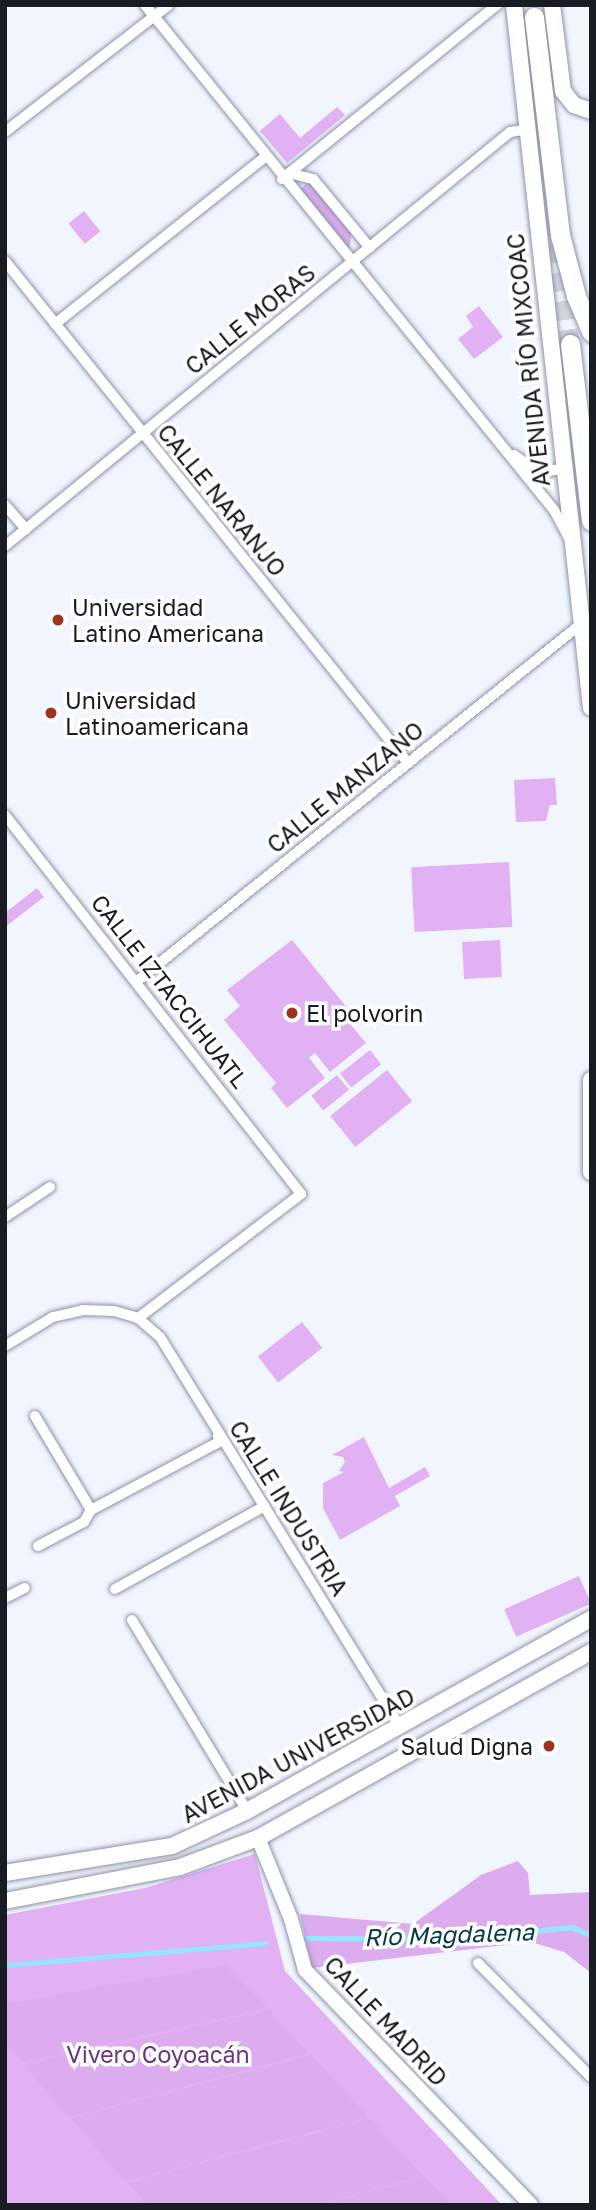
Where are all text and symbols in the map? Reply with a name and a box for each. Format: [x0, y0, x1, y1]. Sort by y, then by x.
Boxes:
street label: AVENIDA RÍO MIXCOAC [501, 232, 555, 488]
street label: CALLE MORAS [180, 258, 320, 380]
street label: CALLE NARANJO [152, 418, 292, 582]
place label: Universidad Latino Americana [72, 593, 264, 647]
marker: Universidad Latino Americana [50, 612, 66, 628]
place label: Universidad Latinoamericana [65, 686, 249, 740]
marker: Universidad Latinoamericana [43, 705, 59, 721]
street label: CALLE MANZANO [261, 716, 429, 858]
street label: CALLE IZTACCIHUATL [86, 889, 254, 1093]
place label: El polvorin [306, 999, 423, 1027]
marker: El polvorin [284, 1005, 300, 1021]
street label: CALLE INDUSTRIA [224, 1415, 354, 1601]
street label: AVENIDA UNIVERSIDAD [177, 1682, 419, 1828]
place label: Salud Digna [401, 1732, 533, 1760]
marker: Salud Digna [539, 1736, 559, 1756]
water label: Río Magdalena [363, 1917, 535, 1951]
street label: CALLE MADRID [319, 1951, 453, 2091]
park label: Vivero Coyoacán [66, 2040, 250, 2068]

